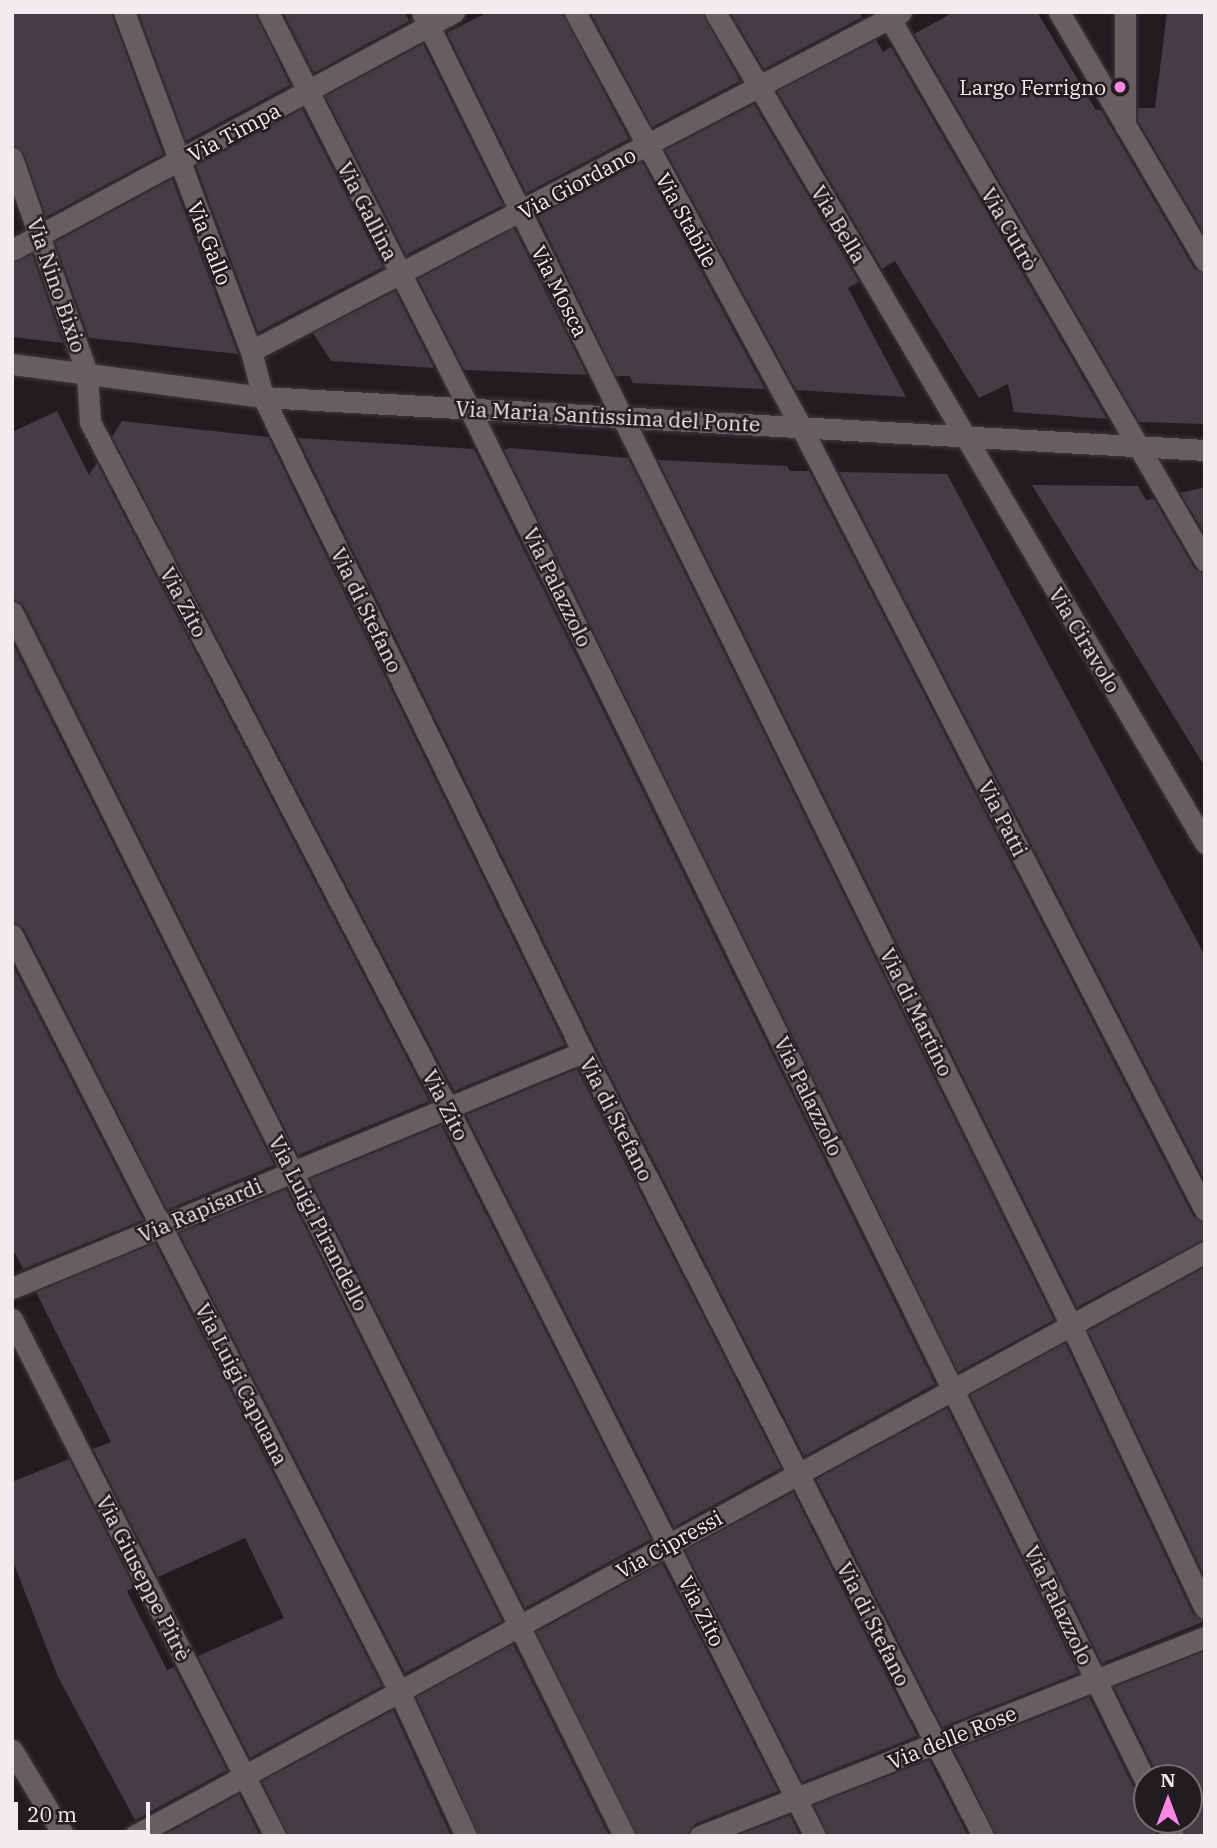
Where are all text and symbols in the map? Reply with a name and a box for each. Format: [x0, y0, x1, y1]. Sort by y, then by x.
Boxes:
place label: Largo Ferrigno [959, 74, 1106, 100]
marker: Largo Ferrigno [1112, 79, 1128, 95]
street label: Via Timpa [183, 97, 285, 167]
street label: Via Giordano [514, 142, 640, 224]
street label: Via Gallina [332, 157, 404, 265]
street label: Via Stabile [651, 168, 723, 272]
street label: Via Bella [806, 181, 872, 267]
street label: Via Cutrò [976, 183, 1044, 275]
street label: Via Gallo [183, 198, 237, 288]
street label: Via Nino Bixio [22, 214, 92, 356]
street label: Via Mosca [526, 241, 594, 341]
street label: Via Maria Santissima del Ponte [455, 395, 761, 437]
street label: Via Palazzolo [518, 523, 598, 651]
street label: Via di Stefano [326, 544, 408, 676]
street label: Via Zito [155, 563, 213, 641]
street label: Via Ciravolo [1044, 583, 1126, 697]
street label: Via Patti [973, 776, 1033, 860]
street label: Via di Martino [875, 944, 959, 1080]
street label: Via Palazzolo [769, 1032, 849, 1160]
street label: Via di Stefano [575, 1053, 659, 1185]
street label: Via Zito [418, 1066, 474, 1144]
street label: Via Luigi Pirandello [264, 1131, 374, 1315]
street label: Via Rapisardi [134, 1173, 266, 1247]
street label: Via Luigi Capuana [190, 1299, 294, 1469]
street label: Via Giuseppe Pitrè [91, 1491, 197, 1665]
street label: Via Cipressi [612, 1505, 726, 1583]
street label: Via Palazzolo [1019, 1541, 1099, 1669]
street label: Via di Stefano [832, 1558, 916, 1690]
street label: Via Zito [674, 1572, 730, 1650]
street label: Via delle Rose [884, 1700, 1020, 1774]
north arrow [1133, 1764, 1203, 1834]
text: N [1160, 1768, 1176, 1792]
scale bar [18, 1788, 154, 1832]
text: 20 m [27, 1800, 77, 1828]

